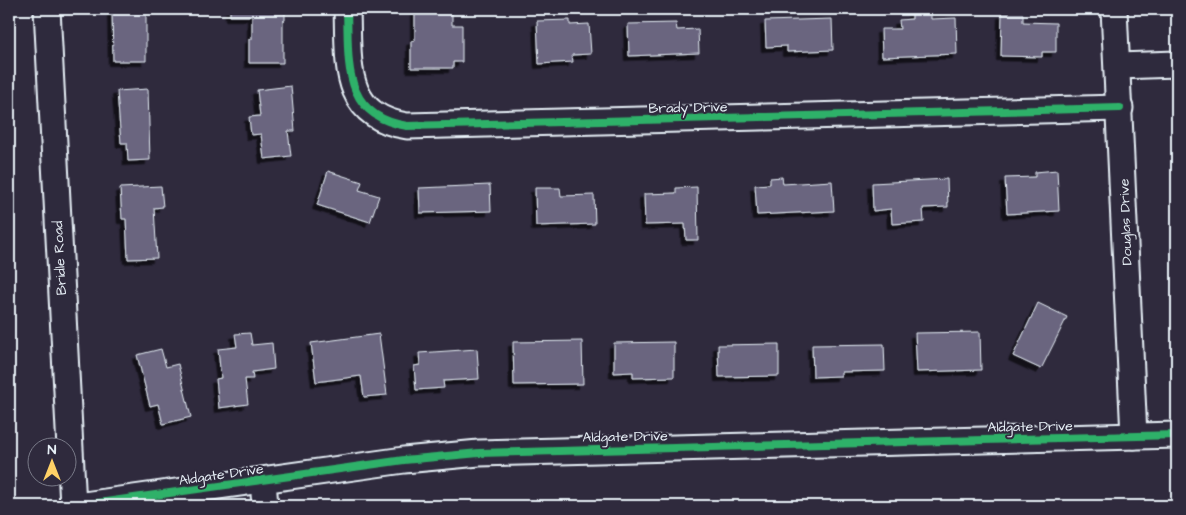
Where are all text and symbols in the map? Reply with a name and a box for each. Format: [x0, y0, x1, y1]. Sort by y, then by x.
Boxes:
street label: Brady Drive [648, 97, 728, 119]
street label: Douglas Drive [1114, 178, 1138, 266]
street label: Bridle Road [48, 220, 72, 296]
street label: Aldgate Drive [987, 416, 1073, 438]
street label: Aldgate Drive [582, 426, 668, 448]
north arrow [28, 438, 78, 488]
text: N [48, 440, 57, 460]
street label: Aldgate Drive [178, 459, 265, 491]

